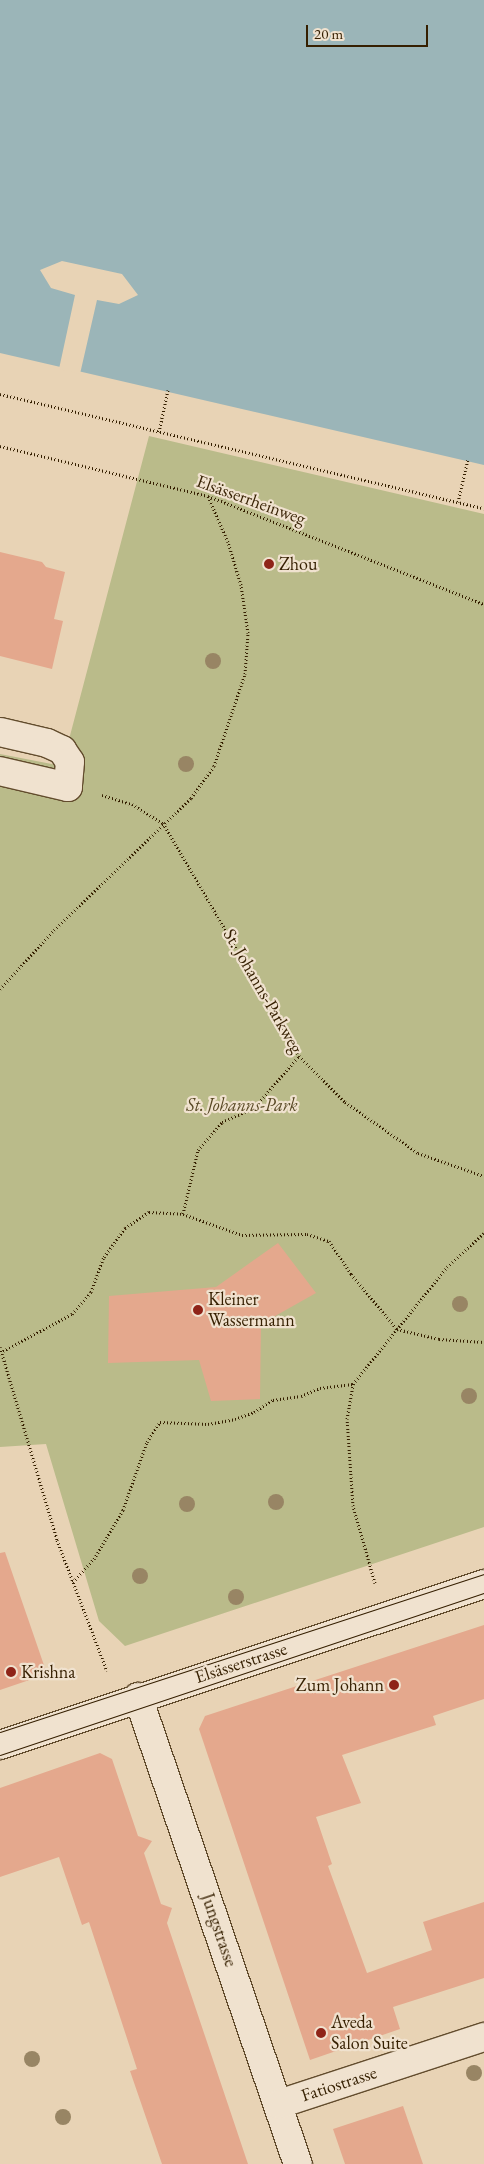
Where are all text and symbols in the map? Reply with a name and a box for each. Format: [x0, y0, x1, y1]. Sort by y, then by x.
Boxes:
scale bar [309, 15, 432, 47]
text: 20 m [314, 24, 343, 43]
street label: Elsässerrheinweg [193, 470, 309, 530]
place label: Zhou [279, 553, 318, 575]
marker: Zhou [263, 558, 275, 570]
street label: St. Johanns-Parkweg [219, 925, 307, 1057]
park label: St. Johanns-Park [186, 1094, 298, 1116]
place label: Kleiner Wassermann [208, 1289, 295, 1332]
marker: Kleiner Wassermann [192, 1304, 204, 1316]
street label: Elsässerstrasse [192, 1638, 290, 1688]
place label: Krishna [21, 1661, 75, 1683]
marker: Krishna [5, 1666, 17, 1678]
place label: Zum Johann [296, 1674, 384, 1696]
marker: Zum Johann [388, 1679, 400, 1691]
street label: Jungstrasse [196, 1890, 242, 1970]
place label: Aveda Salon Suite [331, 2012, 408, 2054]
marker: Aveda Salon Suite [315, 2027, 327, 2039]
street label: Fatiostrasse [299, 2062, 379, 2106]

